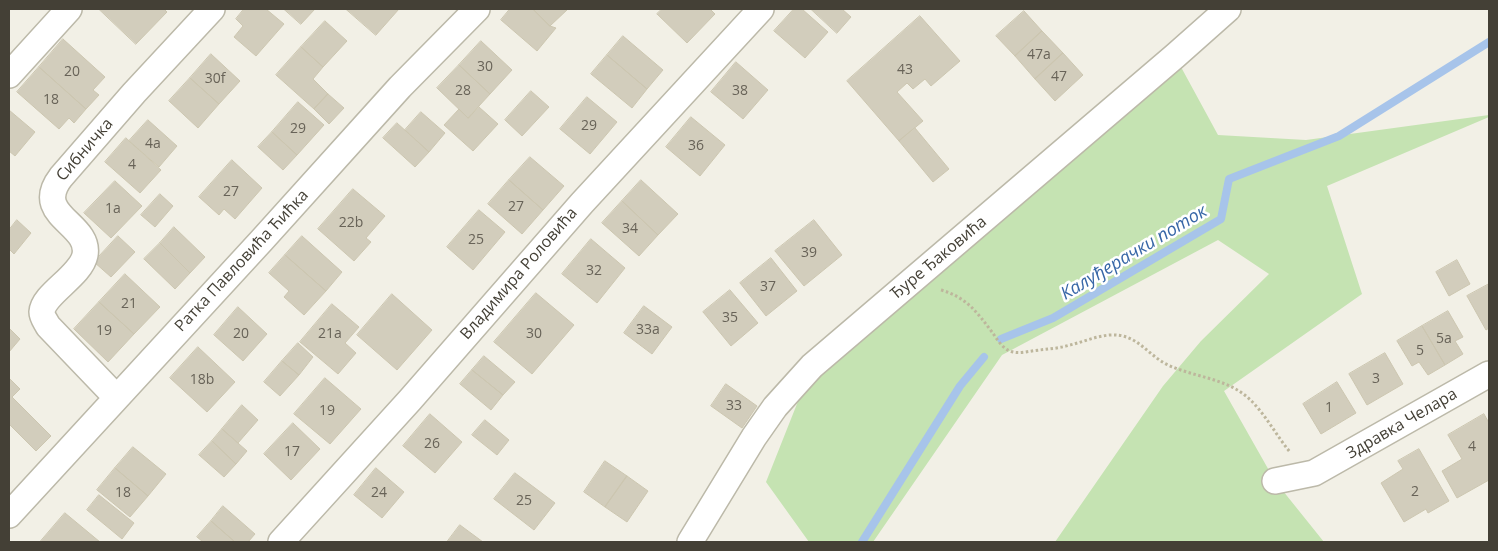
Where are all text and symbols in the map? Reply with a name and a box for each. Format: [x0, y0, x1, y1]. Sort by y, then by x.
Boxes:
house number: 47a [1027, 47, 1051, 63]
house number: 30 [477, 59, 493, 75]
house number: 43 [897, 62, 913, 78]
house number: 20 [64, 64, 80, 80]
house number: 47 [1051, 69, 1067, 85]
house number: 30f [205, 71, 225, 87]
house number: 28 [455, 83, 471, 99]
house number: 38 [732, 83, 748, 99]
house number: 18 [43, 92, 59, 108]
street label: Сибничка [53, 115, 117, 185]
house number: 29 [581, 118, 597, 134]
house number: 29 [290, 121, 306, 137]
house number: 4a [145, 136, 161, 152]
house number: 36 [688, 138, 704, 154]
house number: 4 [128, 157, 136, 173]
house number: 27 [223, 184, 239, 200]
street label: Ратка Павловића Ћићка [171, 186, 313, 336]
house number: 27 [508, 199, 524, 215]
house number: 1a [105, 201, 121, 217]
water label: Калуђерачки поток [1057, 201, 1211, 305]
street label: Владимира Роловића [456, 204, 582, 344]
street label: Ђуре Ђаковића [887, 212, 991, 304]
house number: 22b [339, 215, 363, 231]
house number: 34 [622, 221, 638, 237]
house number: 25 [468, 232, 484, 248]
house number: 39 [801, 245, 817, 261]
house number: 32 [586, 263, 602, 279]
house number: 37 [760, 279, 776, 295]
house number: 21 [121, 296, 137, 312]
house number: 35 [722, 310, 738, 326]
house number: 33a [636, 322, 660, 338]
house number: 19 [96, 323, 112, 339]
house number: 20 [233, 326, 249, 342]
house number: 21a [318, 326, 342, 342]
house number: 30 [526, 326, 542, 342]
house number: 5a [1436, 331, 1452, 347]
house number: 5 [1416, 343, 1424, 359]
house number: 3 [1372, 371, 1380, 387]
house number: 18b [190, 372, 214, 388]
street label: Здравка Челара [1343, 385, 1461, 463]
house number: 33 [726, 398, 742, 414]
house number: 1 [1325, 400, 1333, 416]
house number: 19 [319, 403, 335, 419]
house number: 26 [424, 436, 440, 452]
house number: 4 [1468, 439, 1476, 455]
house number: 17 [284, 444, 300, 460]
house number: 2 [1411, 484, 1419, 500]
house number: 18 [115, 485, 131, 501]
house number: 24 [371, 485, 387, 501]
house number: 25 [516, 493, 532, 509]

